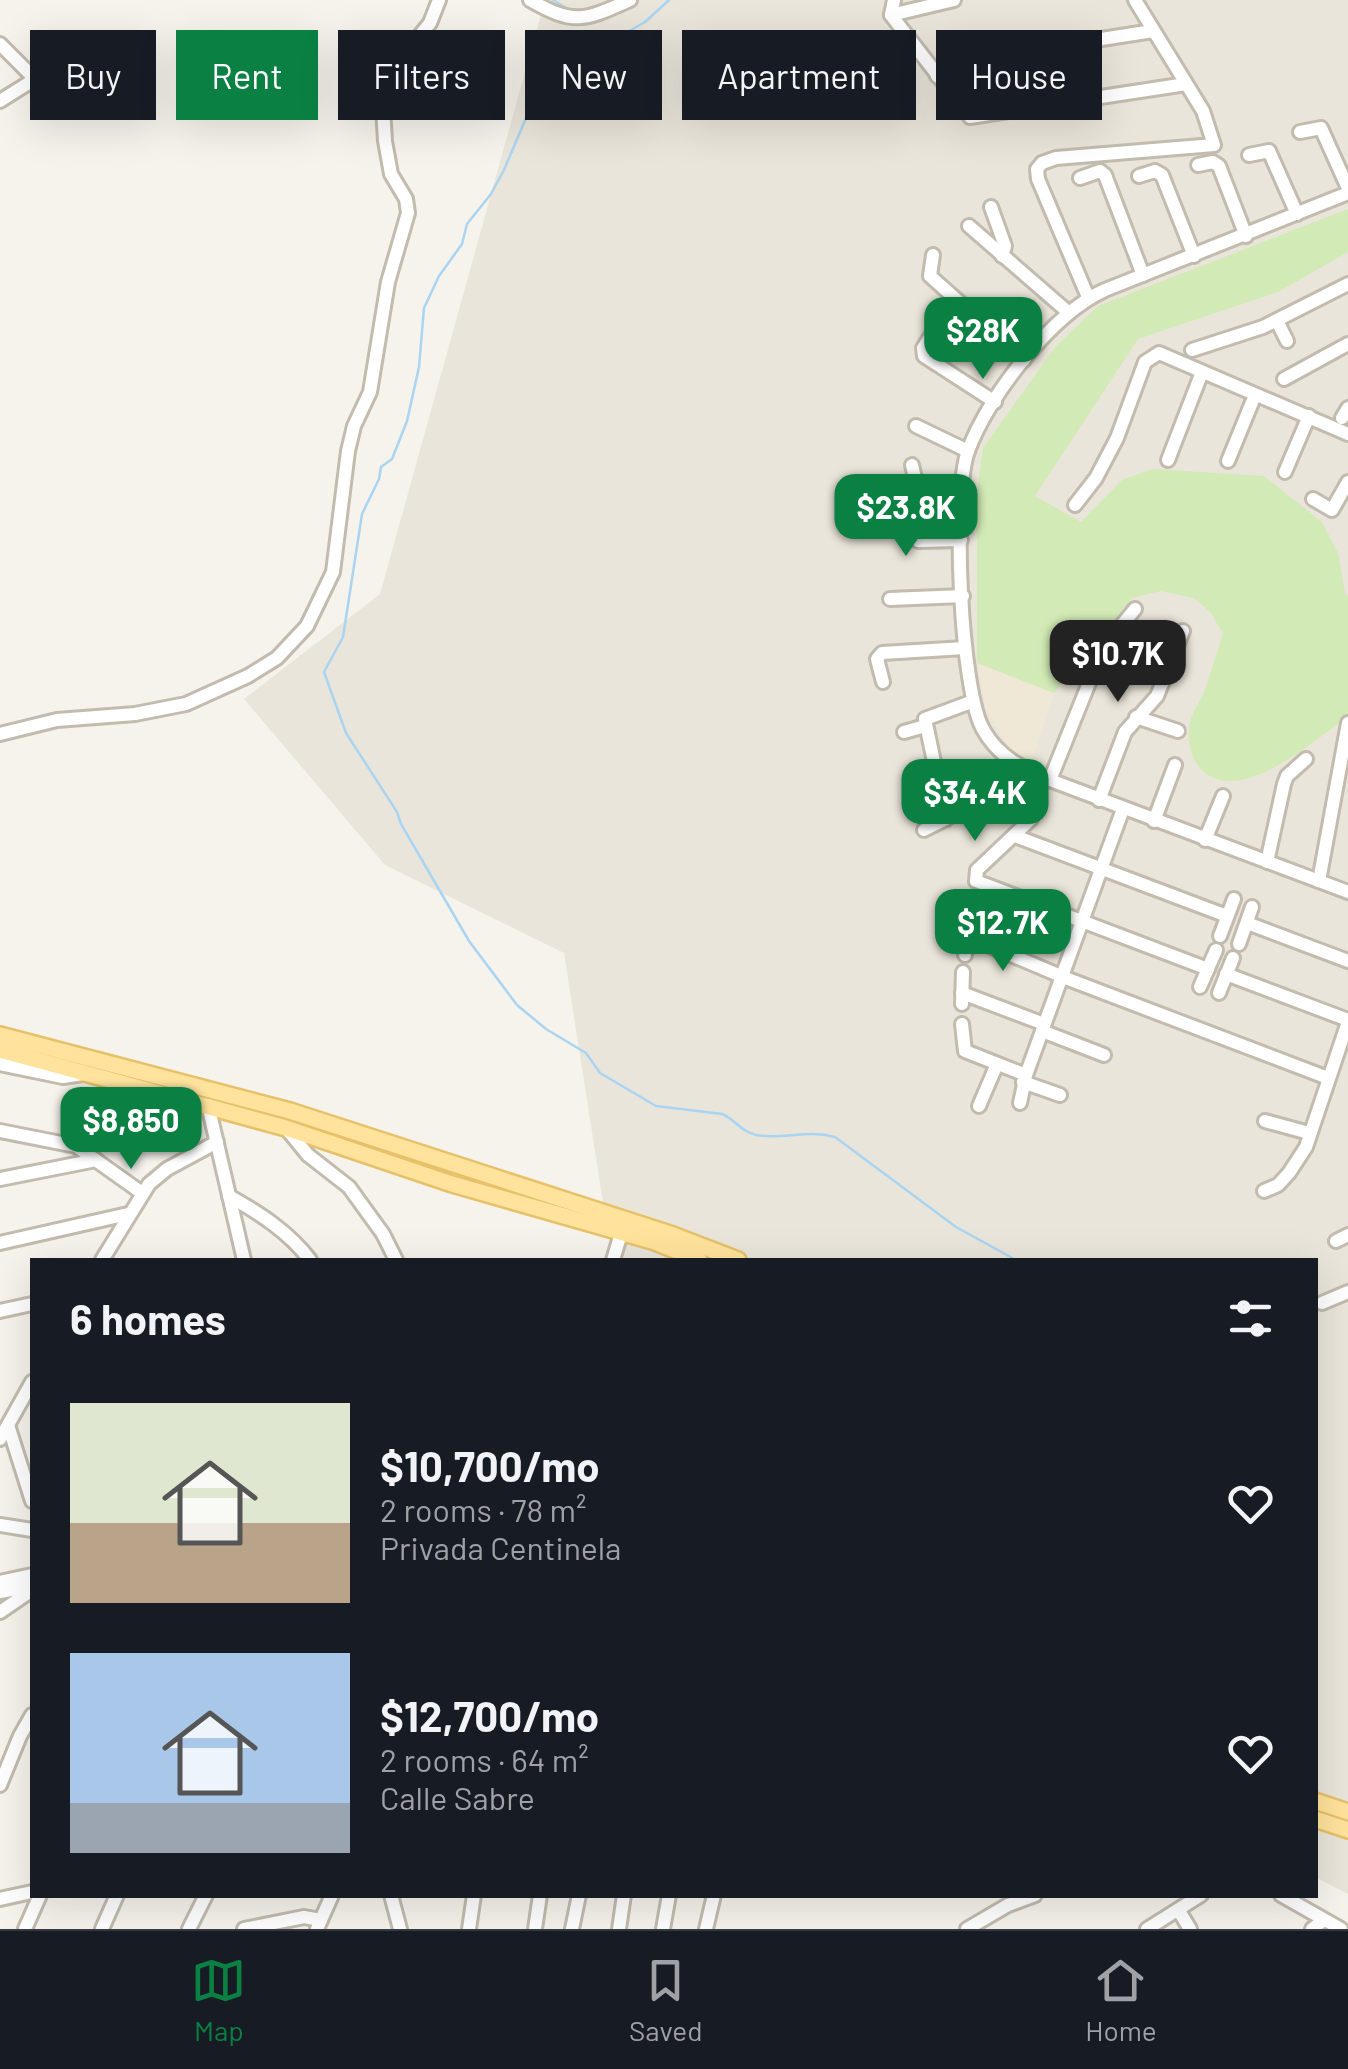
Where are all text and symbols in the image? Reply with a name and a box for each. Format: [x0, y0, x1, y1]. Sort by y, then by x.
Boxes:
chip: Buy [30, 30, 156, 120]
chip: Rent [176, 30, 318, 120]
chip: Filters [338, 30, 505, 120]
chip: New [525, 30, 662, 120]
chip: Apartment [682, 30, 916, 120]
chip: House [936, 30, 1102, 120]
pin: $28K [924, 297, 1042, 382]
text: $28K [946, 310, 1020, 348]
pin: $23.8K [825, 474, 987, 559]
text: $23.8K [856, 487, 956, 525]
pin: $10.7K [1037, 620, 1199, 705]
text: $10.7K [1072, 633, 1164, 671]
pin: $34.4K [894, 759, 1056, 844]
text: $34.4K [924, 772, 1026, 810]
pin: $12.7K [922, 889, 1084, 974]
text: $12.7K [957, 902, 1049, 940]
pin: $8,850 [50, 1087, 212, 1172]
text: $8,850 [83, 1100, 179, 1138]
icon: filters [1223, 1291, 1278, 1346]
text: 6 homes [70, 1293, 226, 1343]
text: $10,700/mo [380, 1440, 600, 1490]
icon: home [150, 1443, 270, 1563]
icon: heart [1223, 1476, 1278, 1531]
text: 2 rooms · 78 m² [380, 1490, 586, 1528]
text: Privada Centinela [380, 1528, 621, 1566]
text: $12,700/mo [380, 1690, 599, 1740]
icon: home [150, 1693, 270, 1813]
icon: heart [1223, 1726, 1278, 1781]
text: 2 rooms · 64 m² [380, 1740, 589, 1778]
text: Calle Sabre [380, 1778, 535, 1816]
tab: Map [191, 1953, 246, 2047]
tab: Saved [629, 1953, 702, 2047]
tab: Home [1085, 1953, 1157, 2047]

